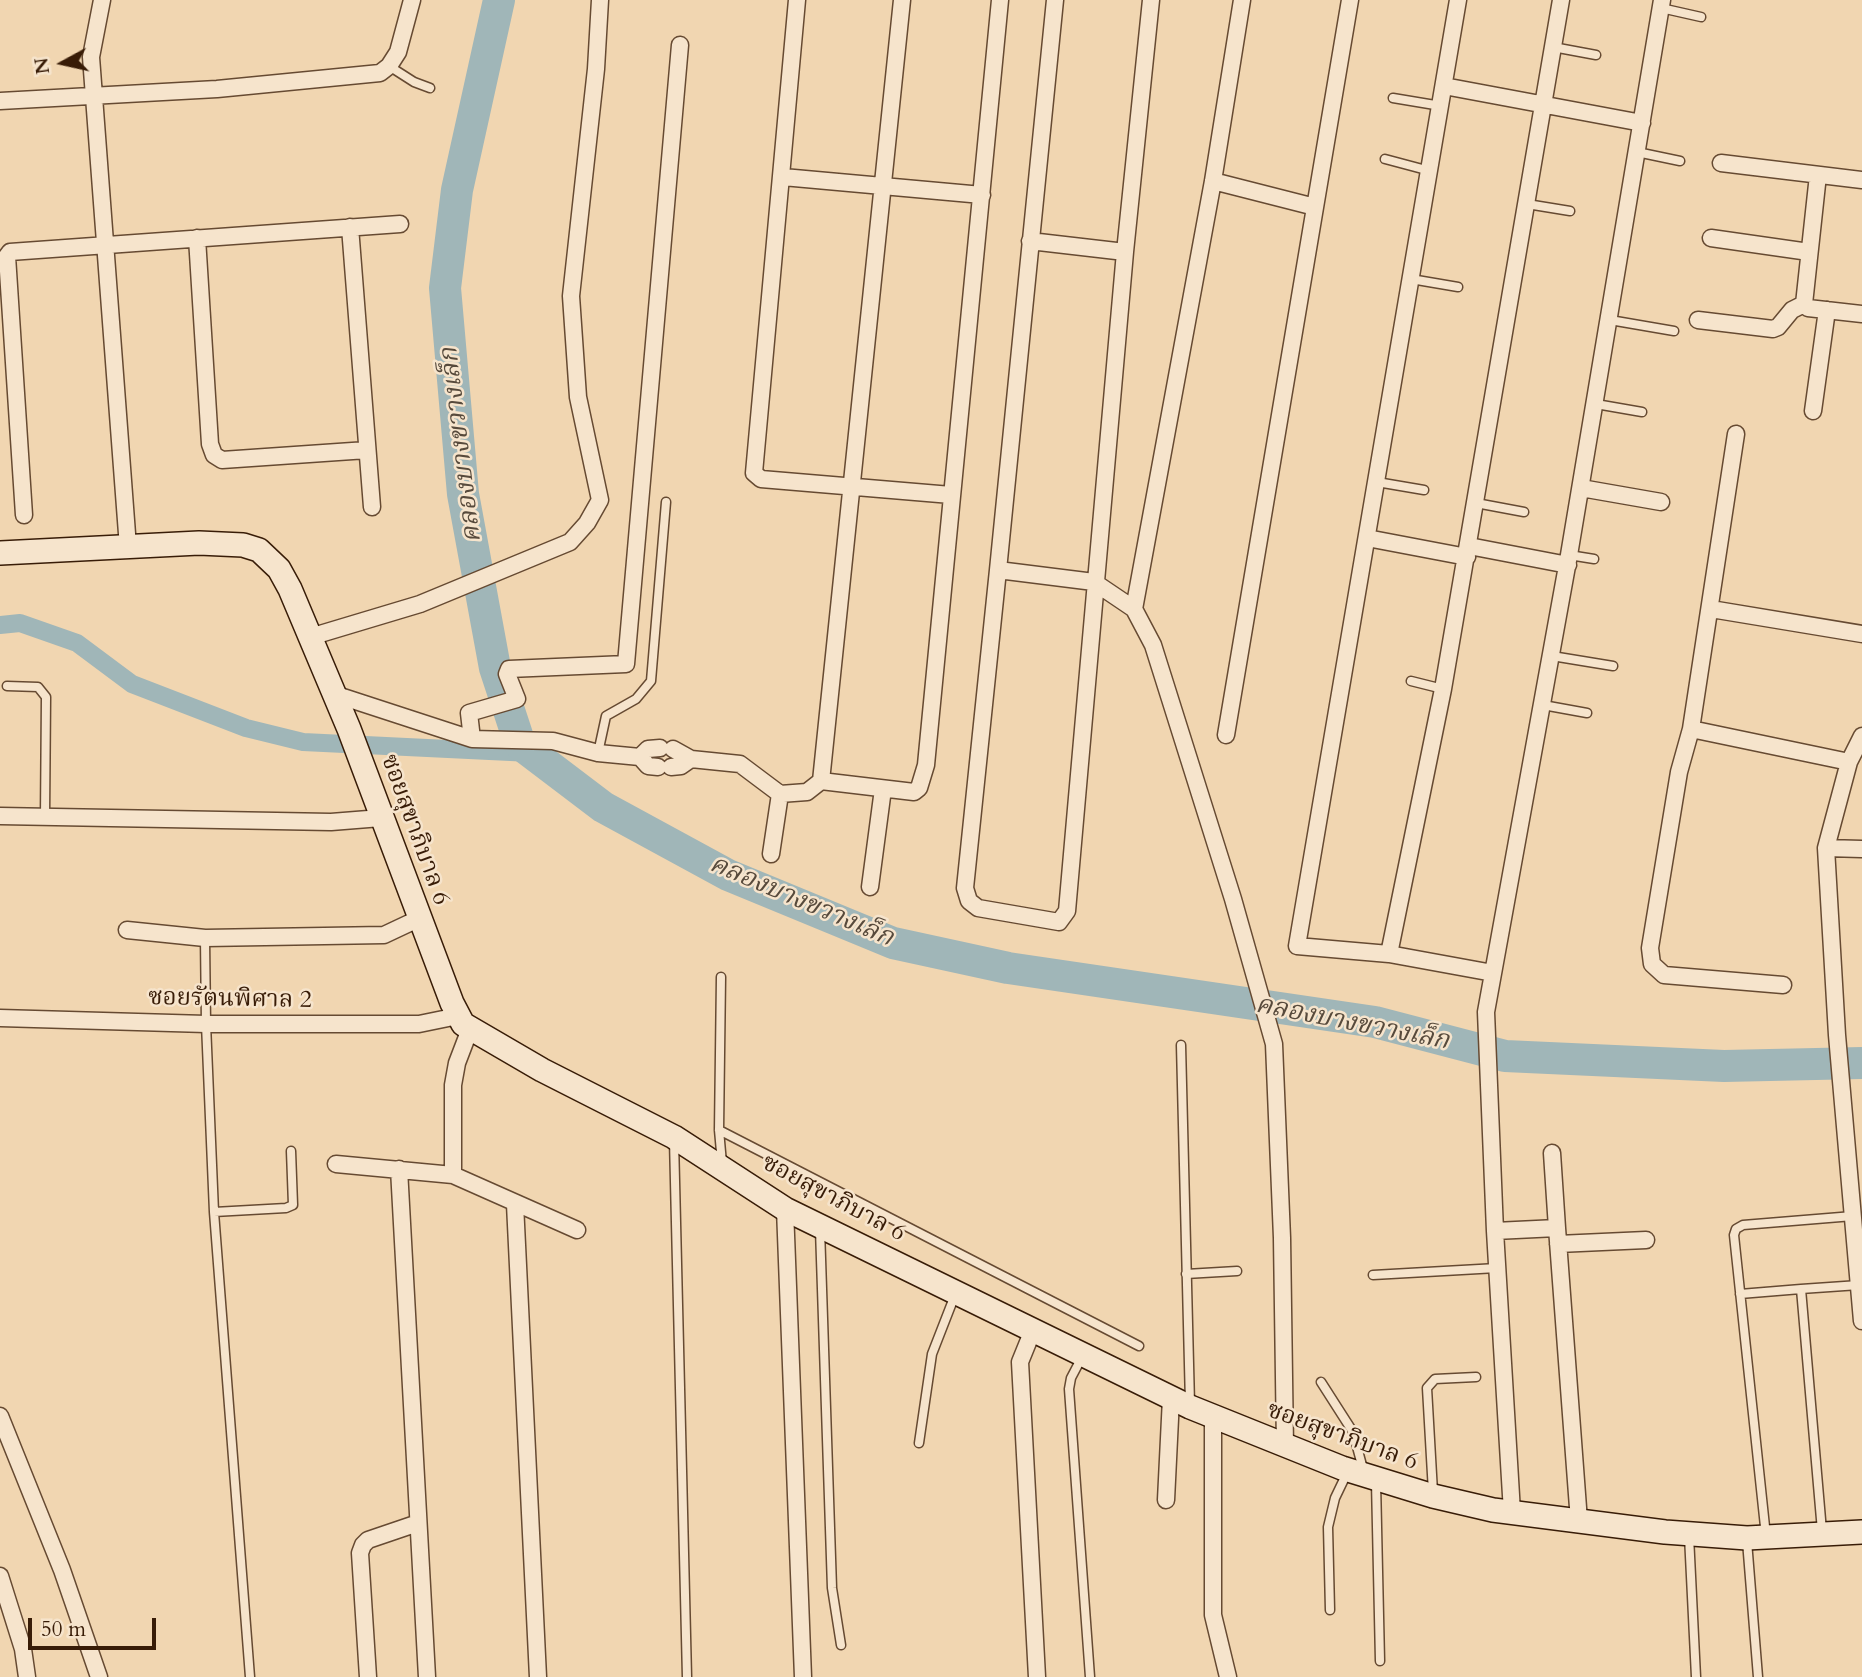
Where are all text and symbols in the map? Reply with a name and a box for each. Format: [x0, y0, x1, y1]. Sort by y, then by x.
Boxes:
north arrow [28, 28, 98, 98]
text: N [28, 56, 56, 76]
water label: คลองบางขวางเล็ก [435, 346, 489, 544]
street label: ซอยสุขาภิบาล 6 [373, 751, 455, 909]
water label: คลองบางขวางเล็ก [704, 849, 898, 955]
street label: ซอยรัตนพิศาล 2 [148, 984, 312, 1016]
water label: คลองบางขวางเล็ก [1253, 990, 1451, 1058]
street label: ซอยสุขาภิบาล 6 [756, 1149, 910, 1249]
street label: ซอยสุขาภิบาล 6 [1263, 1396, 1421, 1478]
scale bar [32, 1604, 159, 1648]
text: 50 m [41, 1615, 86, 1644]

